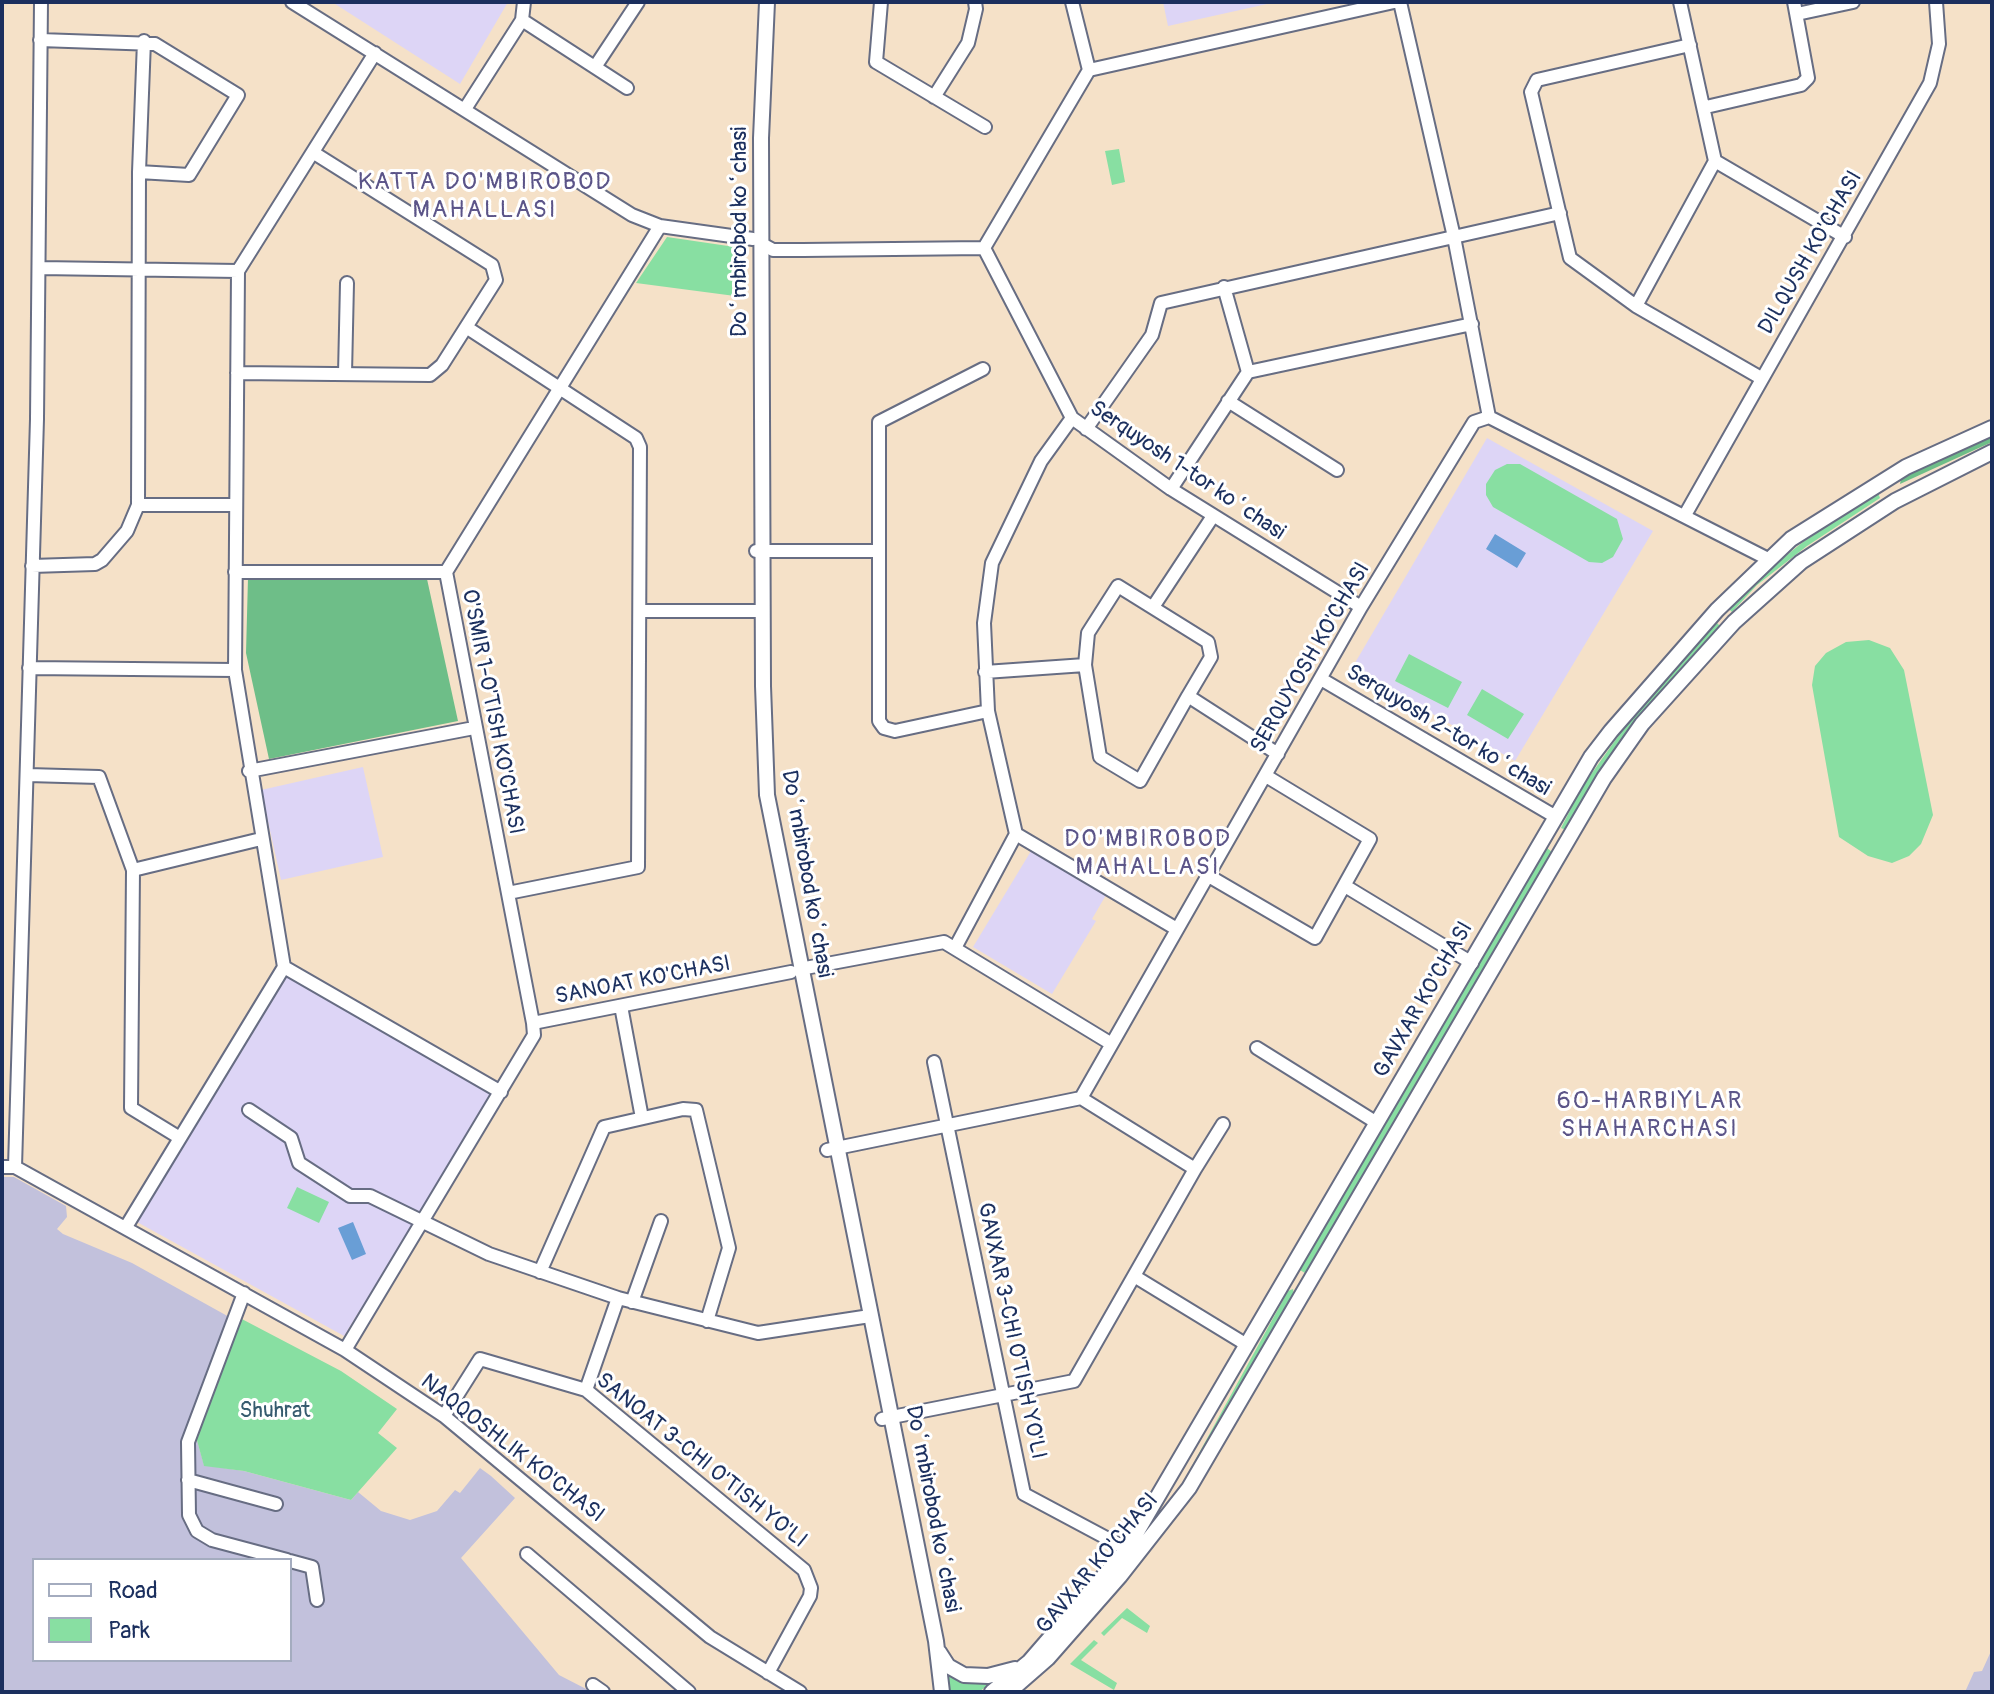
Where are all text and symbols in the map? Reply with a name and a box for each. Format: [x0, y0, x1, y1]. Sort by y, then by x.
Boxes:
street label: Doʻmbirobod koʻchasi [727, 127, 753, 337]
street label: DILQUSH KO'CHASI [1753, 167, 1869, 339]
district label: KATTA DO'MBIROBOD MAHALLASI [358, 169, 612, 225]
street label: Serquyosh 1-tor koʻchasi [1084, 396, 1290, 546]
street label: SERQUYOSH KO'CHASI [1246, 558, 1376, 758]
street label: O'SMIR 1-O'TISH KO'CHASI [455, 587, 529, 837]
street label: Serquyosh 2-tor koʻchasi [1341, 660, 1555, 802]
street label: Doʻmbirobod koʻchasi [775, 768, 837, 980]
district label: DO'MBIROBOD MAHALLASI [1064, 826, 1232, 882]
street label: GAVXAR KO'CHASI [1369, 917, 1479, 1083]
street label: SANOAT KO'CHASI [553, 951, 733, 1011]
district label: 60-HARBIYLAR SHAHARCHASI [1557, 1088, 1743, 1144]
street label: GAVXAR 3-CHI O'TISH YO'LI [971, 1200, 1051, 1462]
street label: SANOAT 3-CHI O'TISH YO'LI [590, 1368, 812, 1554]
street label: NAQQOSHLIK KO'CHASI [415, 1369, 609, 1529]
park label: Shuhrat [240, 1398, 310, 1424]
street label: Doʻmbirobod koʻchasi [899, 1403, 965, 1615]
street label: GAVXAR KO'CHASI [1031, 1488, 1165, 1640]
legend [32, 1558, 292, 1662]
text: Road [108, 1576, 158, 1605]
text: Park [108, 1616, 150, 1645]

